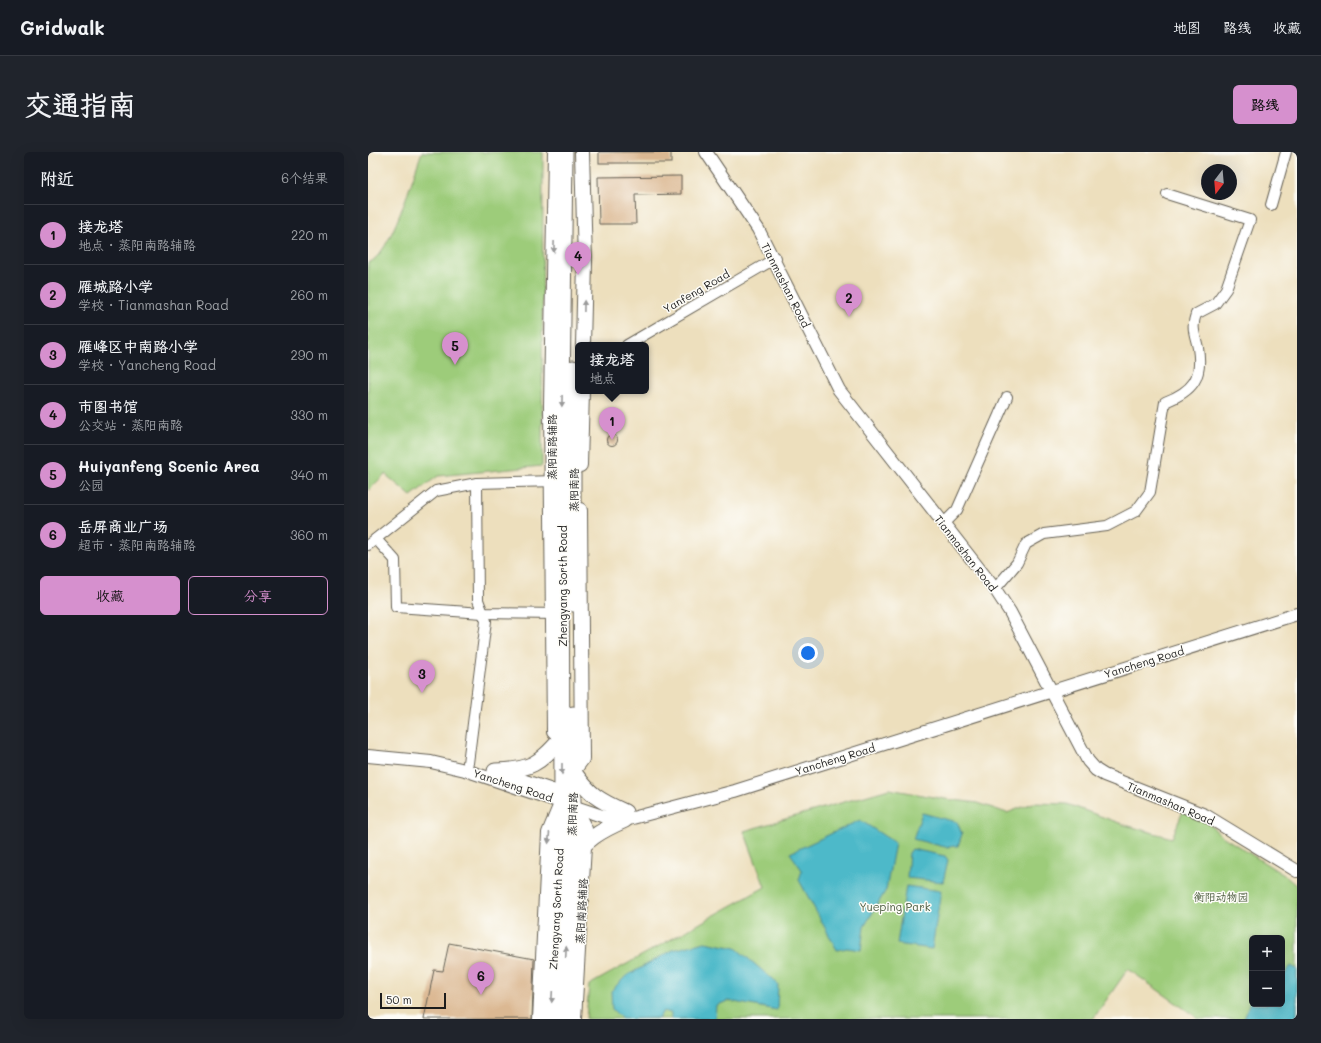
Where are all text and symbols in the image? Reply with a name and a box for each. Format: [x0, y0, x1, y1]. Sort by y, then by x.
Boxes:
text: Gridwalk [20, 15, 105, 40]
text: 地图 [1173, 18, 1201, 37]
text: 路线 [1223, 18, 1251, 37]
text: 收藏 [1273, 18, 1301, 37]
button: 路线 [1233, 85, 1297, 124]
text: 交通指南 [24, 86, 136, 122]
north arrow [1201, 164, 1237, 200]
text: 附近 [40, 167, 74, 189]
text: 6个结果 [281, 169, 328, 186]
text: 接龙塔 [78, 216, 123, 236]
text: 1 [50, 226, 56, 243]
text: 220 m [291, 226, 328, 243]
text: 地点 · 蒸阳南路辅路 [78, 236, 196, 253]
street label: Tianmashan Road [758, 240, 814, 330]
one-way arrow [551, 241, 557, 254]
pin: 4 [565, 242, 591, 275]
street label: Yanfeng Road [660, 266, 732, 316]
text: 雁城路小学 [78, 276, 153, 296]
pin: 2 [836, 284, 862, 317]
text: 2 [49, 286, 57, 303]
text: 260 m [290, 286, 328, 303]
text: 学校 · Tianmashan Road [78, 296, 228, 313]
one-way arrow [580, 300, 587, 312]
pin: 5 [442, 332, 468, 365]
text: 雁峰区中南路小学 [78, 336, 198, 356]
popup [575, 342, 649, 394]
text: 3 [49, 346, 57, 363]
text: 290 m [291, 346, 328, 363]
text: 接龙塔 [589, 349, 635, 369]
text: 学校 · Yancheng Road [78, 356, 216, 373]
text: 地点 [589, 369, 616, 386]
one-way arrow [559, 395, 565, 408]
text: 市图书馆 [78, 396, 138, 416]
text: 4 [49, 406, 57, 423]
text: 330 m [290, 406, 328, 423]
pin: 1 [599, 407, 625, 440]
street label: 蒸阳南路辅路 [544, 414, 559, 480]
text: 公交站 · 蒸阳南路 [78, 416, 183, 433]
text: Huiyanfeng Scenic Area [78, 456, 260, 476]
text: 5 [49, 466, 57, 483]
text: 340 m [290, 466, 328, 483]
street label: 蒸阳南路 [566, 468, 581, 512]
text: 公园 [78, 476, 104, 493]
street label: Tianmashan Road [931, 512, 1001, 594]
text: 岳屏商业广场 [78, 516, 168, 536]
street label: Zhengyang Sorth Road [555, 525, 570, 647]
text: 6 [49, 526, 57, 543]
text: 360 m [290, 526, 328, 543]
text: 超市 · 蒸阳南路辅路 [78, 536, 196, 553]
button: 收藏 [40, 576, 180, 615]
button: 分享 [188, 576, 328, 615]
your location [798, 643, 818, 663]
street label: Yancheng Road [1102, 643, 1186, 681]
pin: 3 [409, 660, 435, 693]
street label: Yancheng Road [793, 740, 877, 778]
one-way arrow [559, 763, 565, 776]
street label: Yancheng Road [471, 765, 555, 805]
street label: Tianmashan Road [1125, 778, 1217, 828]
street label: 蒸阳南路 [564, 792, 580, 836]
one-way arrow [545, 832, 552, 844]
street label: Zhengyang Sorth Road [545, 848, 567, 970]
street label: 蒸阳南路辅路 [572, 878, 590, 944]
park label: 衡阳动物园 [1194, 889, 1249, 904]
park label: Yueping Park [859, 899, 931, 914]
map controls [1249, 935, 1285, 1007]
button: + [1249, 935, 1285, 971]
one-way arrow [563, 946, 570, 958]
pin: 6 [468, 962, 494, 995]
button: − [1249, 971, 1285, 1007]
scale bar [380, 991, 446, 1010]
one-way arrow [548, 991, 555, 1003]
text: 50 m [386, 992, 412, 1007]

